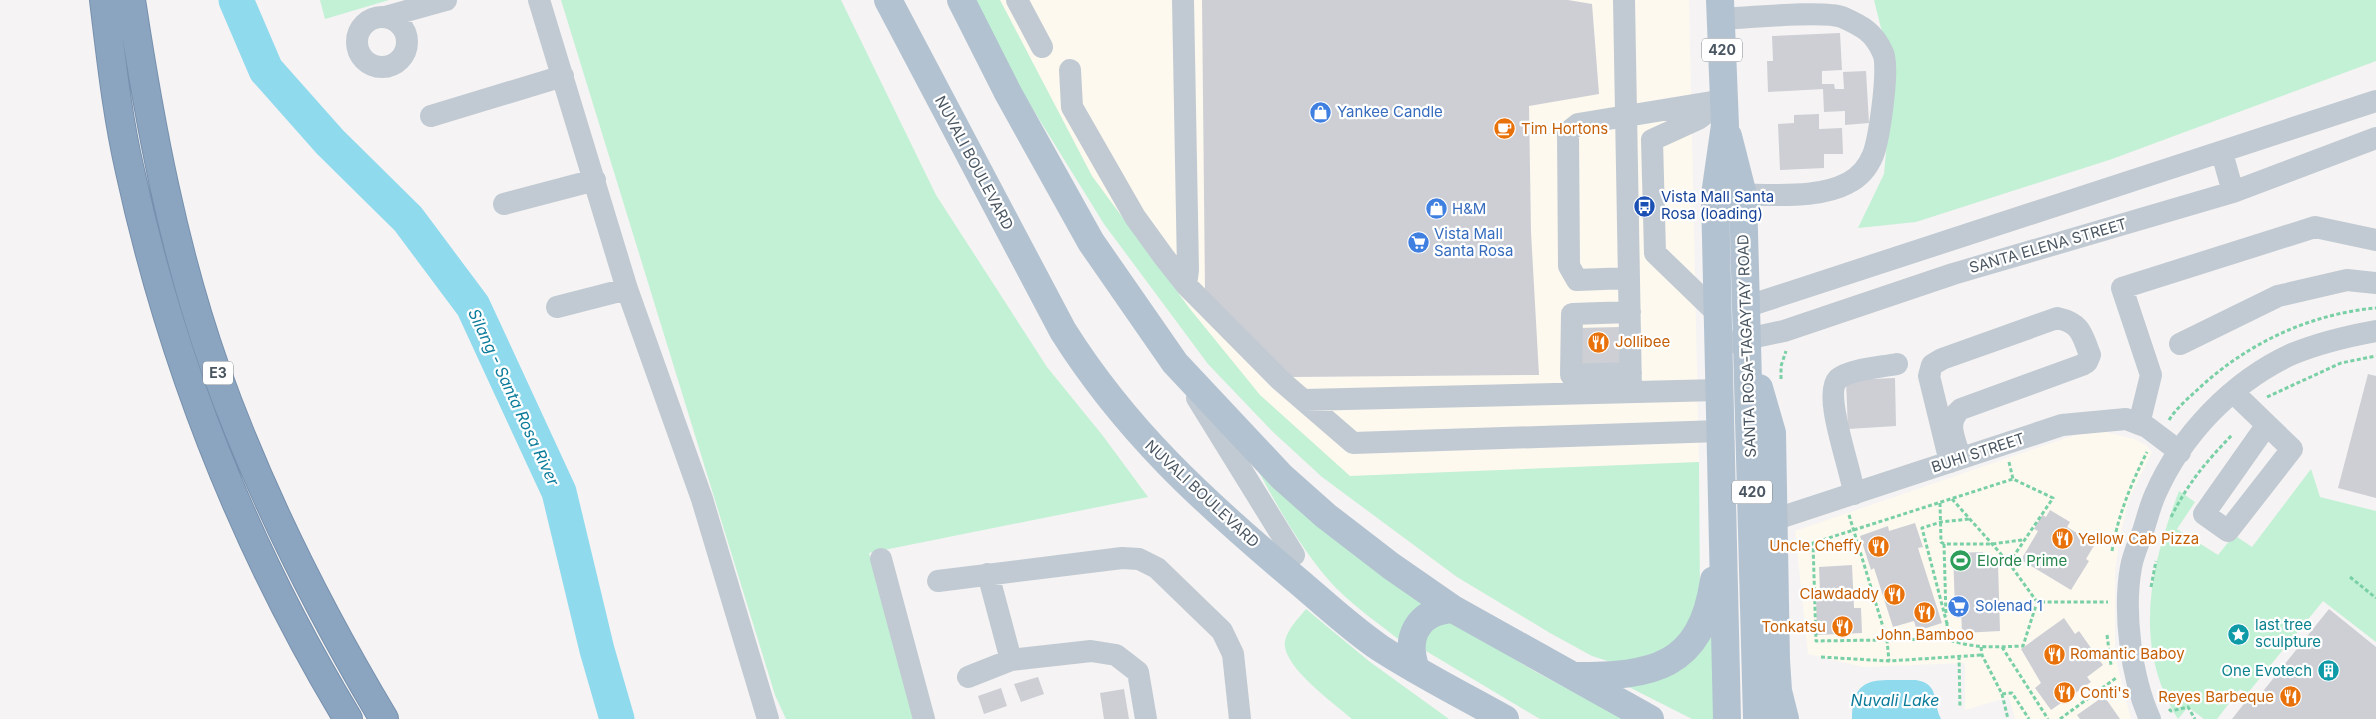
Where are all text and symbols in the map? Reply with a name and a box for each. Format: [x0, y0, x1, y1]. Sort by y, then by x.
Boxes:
road number: 420 [1702, 38, 1742, 62]
street label: NUVALI BOULEVARD [931, 93, 1018, 233]
shop icon: Yankee Candle [1309, 100, 1333, 124]
place label: Yankee Candle [1337, 102, 1443, 121]
cafe icon: Tim Hortons [1493, 117, 1517, 141]
place label: Tim Hortons [1521, 119, 1608, 138]
place label: Vista Mall Santa Rosa (loading) [1661, 187, 1774, 223]
bus stop icon: Vista Mall Santa Rosa (loading) [1633, 194, 1657, 218]
shop icon: H&M [1424, 197, 1448, 221]
place label: H&M [1452, 199, 1486, 218]
street label: SANTA ELENA STREET [1967, 214, 2129, 277]
place label: Vista Mall Santa Rosa [1434, 224, 1513, 260]
supermarket icon: Vista Mall Santa Rosa [1406, 231, 1430, 255]
street label: SANTA ROSA-TAGAYTAY ROAD [1733, 234, 1760, 458]
water label: Silang - Santa Rosa River [464, 305, 564, 490]
restaurant icon: Jollibee [1587, 330, 1611, 354]
place label: Jollibee [1615, 332, 1670, 351]
road number: E3 [203, 362, 233, 384]
street label: BUHI STREET [1929, 428, 2027, 477]
street label: NUVALI BOULEVARD [1141, 436, 1263, 551]
road number: 420 [1732, 481, 1772, 504]
restaurant icon: Yellow Cab Pizza [2050, 527, 2074, 551]
place label: Yellow Cab Pizza [2078, 529, 2199, 548]
restaurant icon: Uncle Cheffy [1866, 534, 1890, 558]
place label: Uncle Cheffy [1769, 536, 1863, 555]
sports icon: Elorde Prime [1949, 549, 1973, 573]
place label: Elorde Prime [1977, 551, 2067, 570]
restaurant icon: Clawdaddy [1883, 582, 1907, 606]
place label: Clawdaddy [1800, 584, 1880, 603]
supermarket icon: Solenad 1 [1947, 594, 1971, 618]
place label: Solenad 1 [1975, 596, 2043, 615]
restaurant icon: John Bamboo [1913, 600, 1937, 624]
restaurant icon: Tonkatsu [1830, 615, 1854, 639]
place label: last tree sculpture [2255, 615, 2321, 651]
place label: Tonkatsu [1761, 617, 1826, 636]
place icon: last tree sculpture [2227, 622, 2251, 646]
place label: John Bamboo [1876, 625, 1974, 644]
restaurant icon: Romantic Baboy [2042, 642, 2066, 666]
place label: Romantic Baboy [2070, 644, 2185, 663]
building icon: One Evotech [2316, 659, 2340, 683]
place label: One Evotech [2222, 661, 2312, 680]
restaurant icon: Conti's [2052, 681, 2076, 705]
place label: Conti's [2080, 683, 2130, 702]
restaurant icon: Reyes Barbeque [2278, 685, 2302, 709]
place label: Reyes Barbeque [2158, 687, 2274, 706]
water label: Nuvali Lake [1851, 690, 1939, 710]

